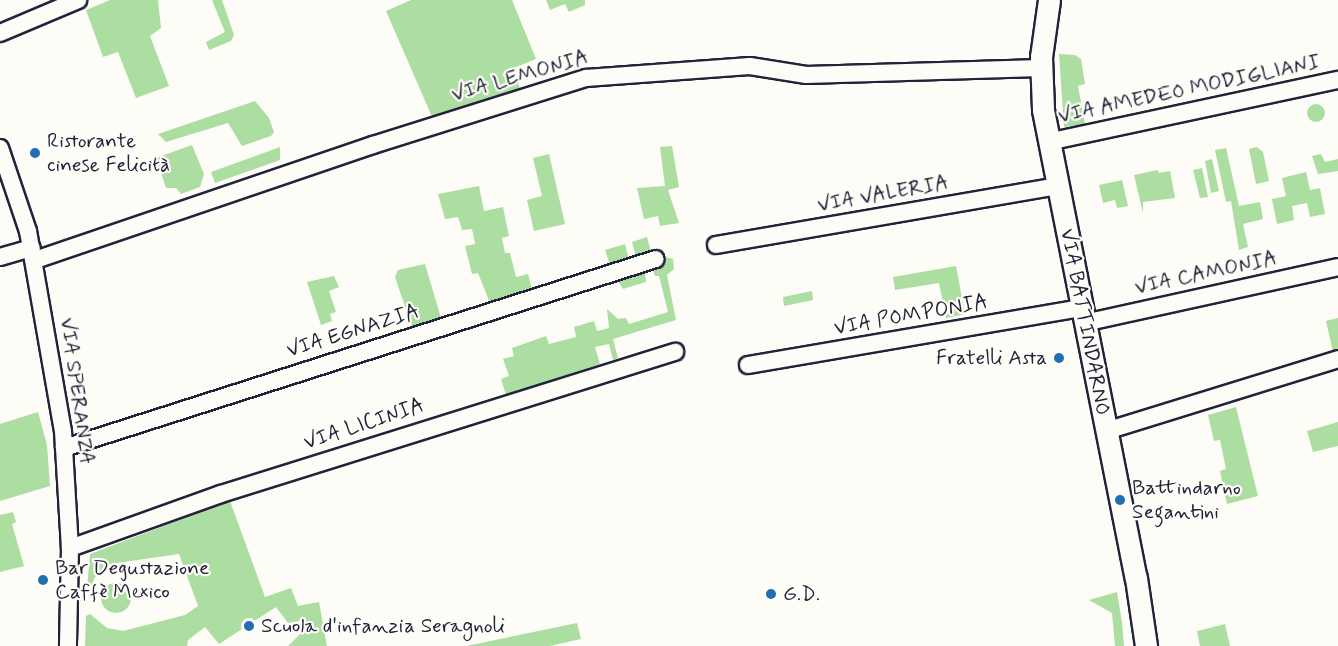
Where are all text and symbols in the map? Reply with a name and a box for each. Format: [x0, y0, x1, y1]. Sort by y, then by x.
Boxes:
street label: VIA LEMONIA [451, 45, 589, 107]
street label: VIA AMEDEO MODIGLIANI [1055, 49, 1323, 129]
place label: Ristorante cinese Felicità [47, 128, 170, 178]
marker: Ristorante cinese Felicità [28, 146, 42, 160]
street label: VIA VALERIA [817, 170, 949, 218]
street label: VIA BATTINDARNO [1054, 225, 1116, 419]
street label: VIA CAMONIA [1136, 246, 1276, 300]
street label: VIA POMPONIA [834, 289, 988, 341]
street label: VIA EGNAZIA [286, 300, 420, 362]
street label: VIA SPERANZA [54, 316, 100, 466]
place label: Fratelli Asta [936, 345, 1047, 371]
marker: Fratelli Asta [1052, 351, 1066, 365]
street label: VIA LICINIA [301, 393, 427, 455]
place label: Battindarno Segantini [1132, 475, 1241, 525]
marker: Battindarno Segantini [1113, 493, 1127, 507]
place label: Bar Degustazione Caffè Mexico [55, 555, 205, 605]
marker: Bar Degustazione Caffè Mexico [36, 573, 50, 587]
place label: G.D. [783, 581, 820, 607]
marker: G.D. [764, 587, 778, 601]
place label: Scuola d'infanzia Seragnoli [261, 613, 503, 639]
marker: Scuola d'infanzia Seragnoli [242, 619, 256, 633]

